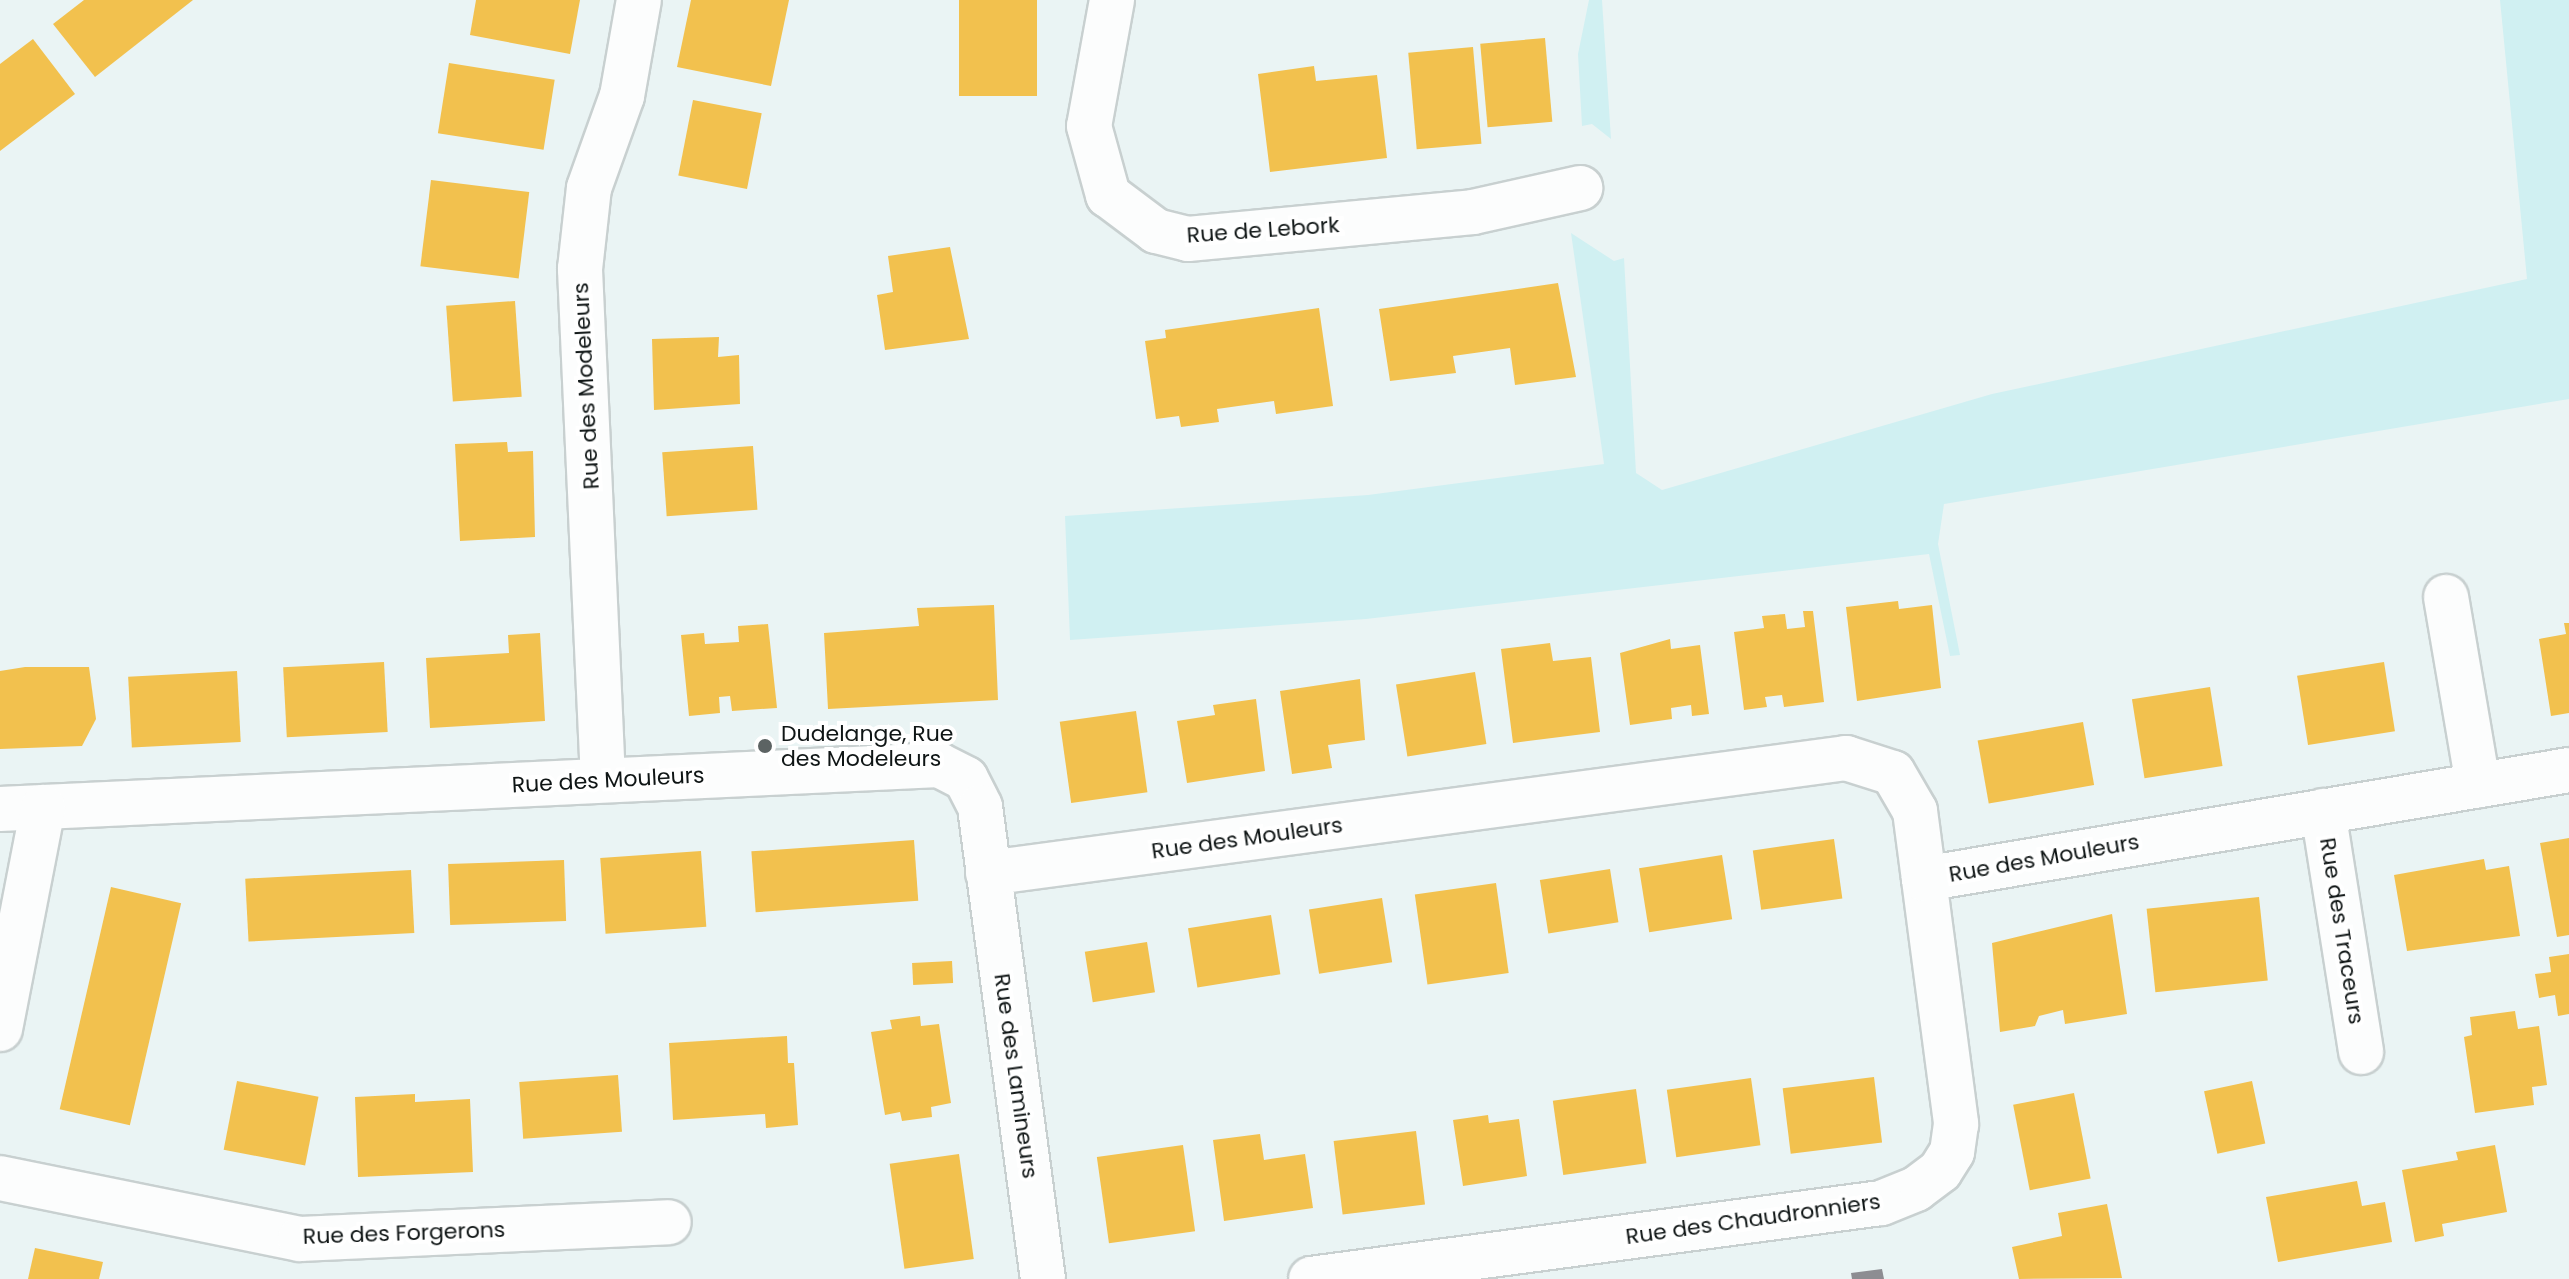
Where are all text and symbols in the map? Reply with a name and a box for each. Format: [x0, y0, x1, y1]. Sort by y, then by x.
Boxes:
street label: Rue de Lebork [1186, 211, 1340, 249]
street label: Rue des Modeleurs [567, 282, 605, 490]
place label: Dudelange, Rue des Modeleurs [781, 720, 953, 772]
marker: Dudelange, Rue des Modeleurs [756, 737, 774, 755]
street label: Rue des Mouleurs [511, 762, 705, 798]
street label: Rue des Mouleurs [1150, 812, 1344, 864]
street label: Rue des Mouleurs [1947, 828, 2141, 888]
street label: Rue des Traceurs [2314, 836, 2370, 1026]
street label: Rue des Lamineurs [989, 972, 1043, 1180]
street label: Rue des Chaudronniers [1624, 1188, 1882, 1250]
street label: Rue des Forgerons [302, 1216, 506, 1250]

